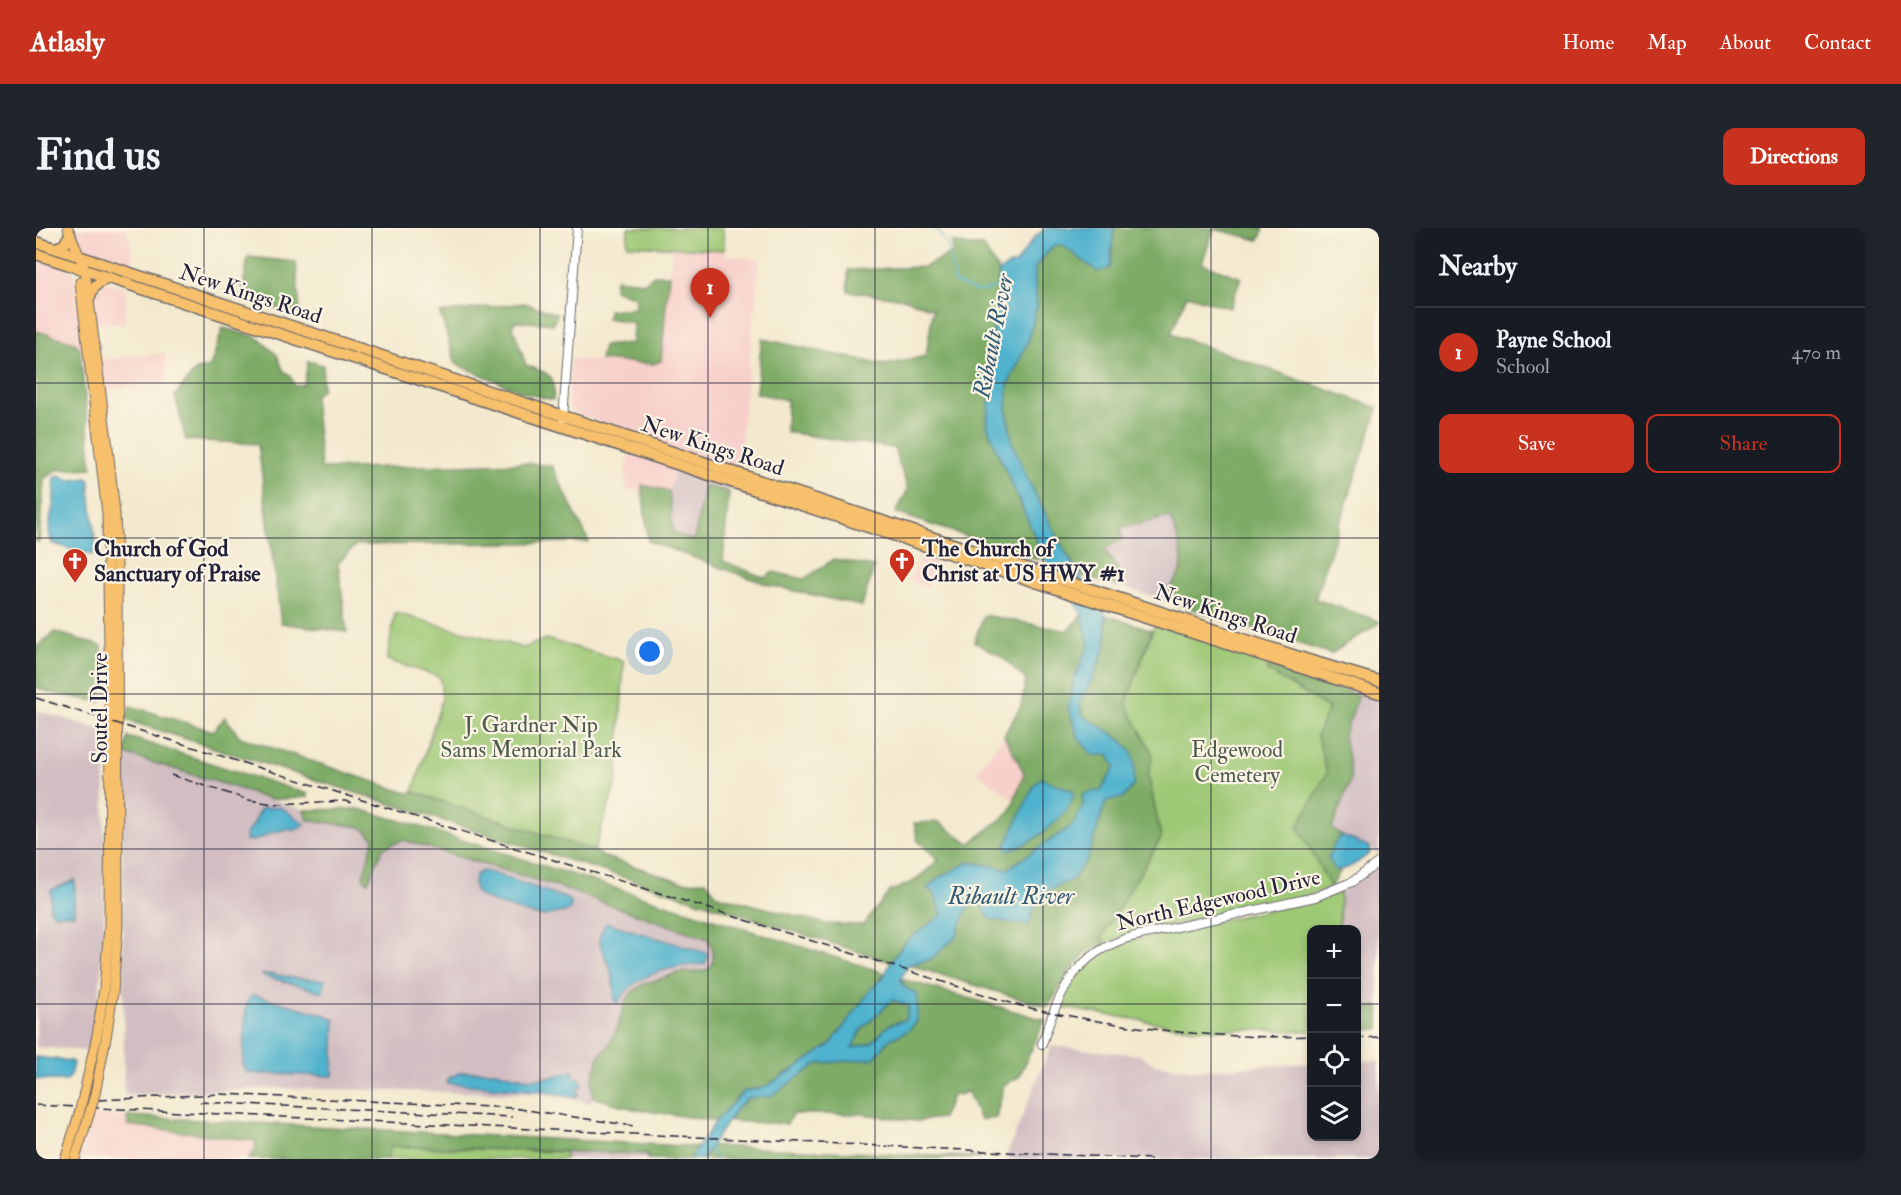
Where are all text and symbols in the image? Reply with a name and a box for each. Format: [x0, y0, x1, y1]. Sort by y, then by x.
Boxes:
text: Atlasly [30, 25, 104, 60]
text: Home [1562, 29, 1614, 56]
text: Map [1647, 29, 1687, 56]
text: About [1720, 29, 1771, 56]
text: Contact [1804, 29, 1871, 56]
button: Directions [1723, 128, 1865, 185]
text: Find us [36, 130, 160, 182]
text: Nearby [1439, 251, 1517, 283]
street label: New Kings Road [176, 258, 326, 330]
pin: 1 [690, 268, 730, 318]
water label: Ribault River [966, 270, 1021, 402]
text: Payne School [1496, 326, 1611, 354]
text: 1 [1455, 340, 1462, 365]
text: 470 m [1792, 340, 1841, 365]
text: School [1496, 354, 1550, 379]
street label: New Kings Road [638, 410, 788, 482]
button: Save [1439, 414, 1634, 473]
button: Share [1646, 414, 1841, 473]
place label: Church of God Sanctuary of Praise [94, 535, 261, 589]
place label: The Church of Christ at US HWY #1 [921, 535, 1125, 588]
church icon: Church of God Sanctuary of Praise [60, 546, 90, 584]
church icon: The Church of Christ at US HWY #1 [887, 546, 917, 584]
street label: New Kings Road [1151, 578, 1301, 650]
your location [635, 637, 664, 666]
street label: Soutel Drive [86, 652, 114, 764]
park label: J. Gardner Nip Sams Memorial Park [440, 711, 622, 764]
park label: Edgewood Cemetery [1191, 736, 1283, 789]
street label: North Edgewood Drive [1114, 863, 1323, 937]
water label: Ribault River [947, 881, 1075, 912]
map controls [1307, 925, 1361, 1141]
button: + [1307, 925, 1361, 979]
button: − [1307, 979, 1361, 1033]
button: locate [1307, 1033, 1361, 1087]
button: layers [1307, 1087, 1361, 1141]

